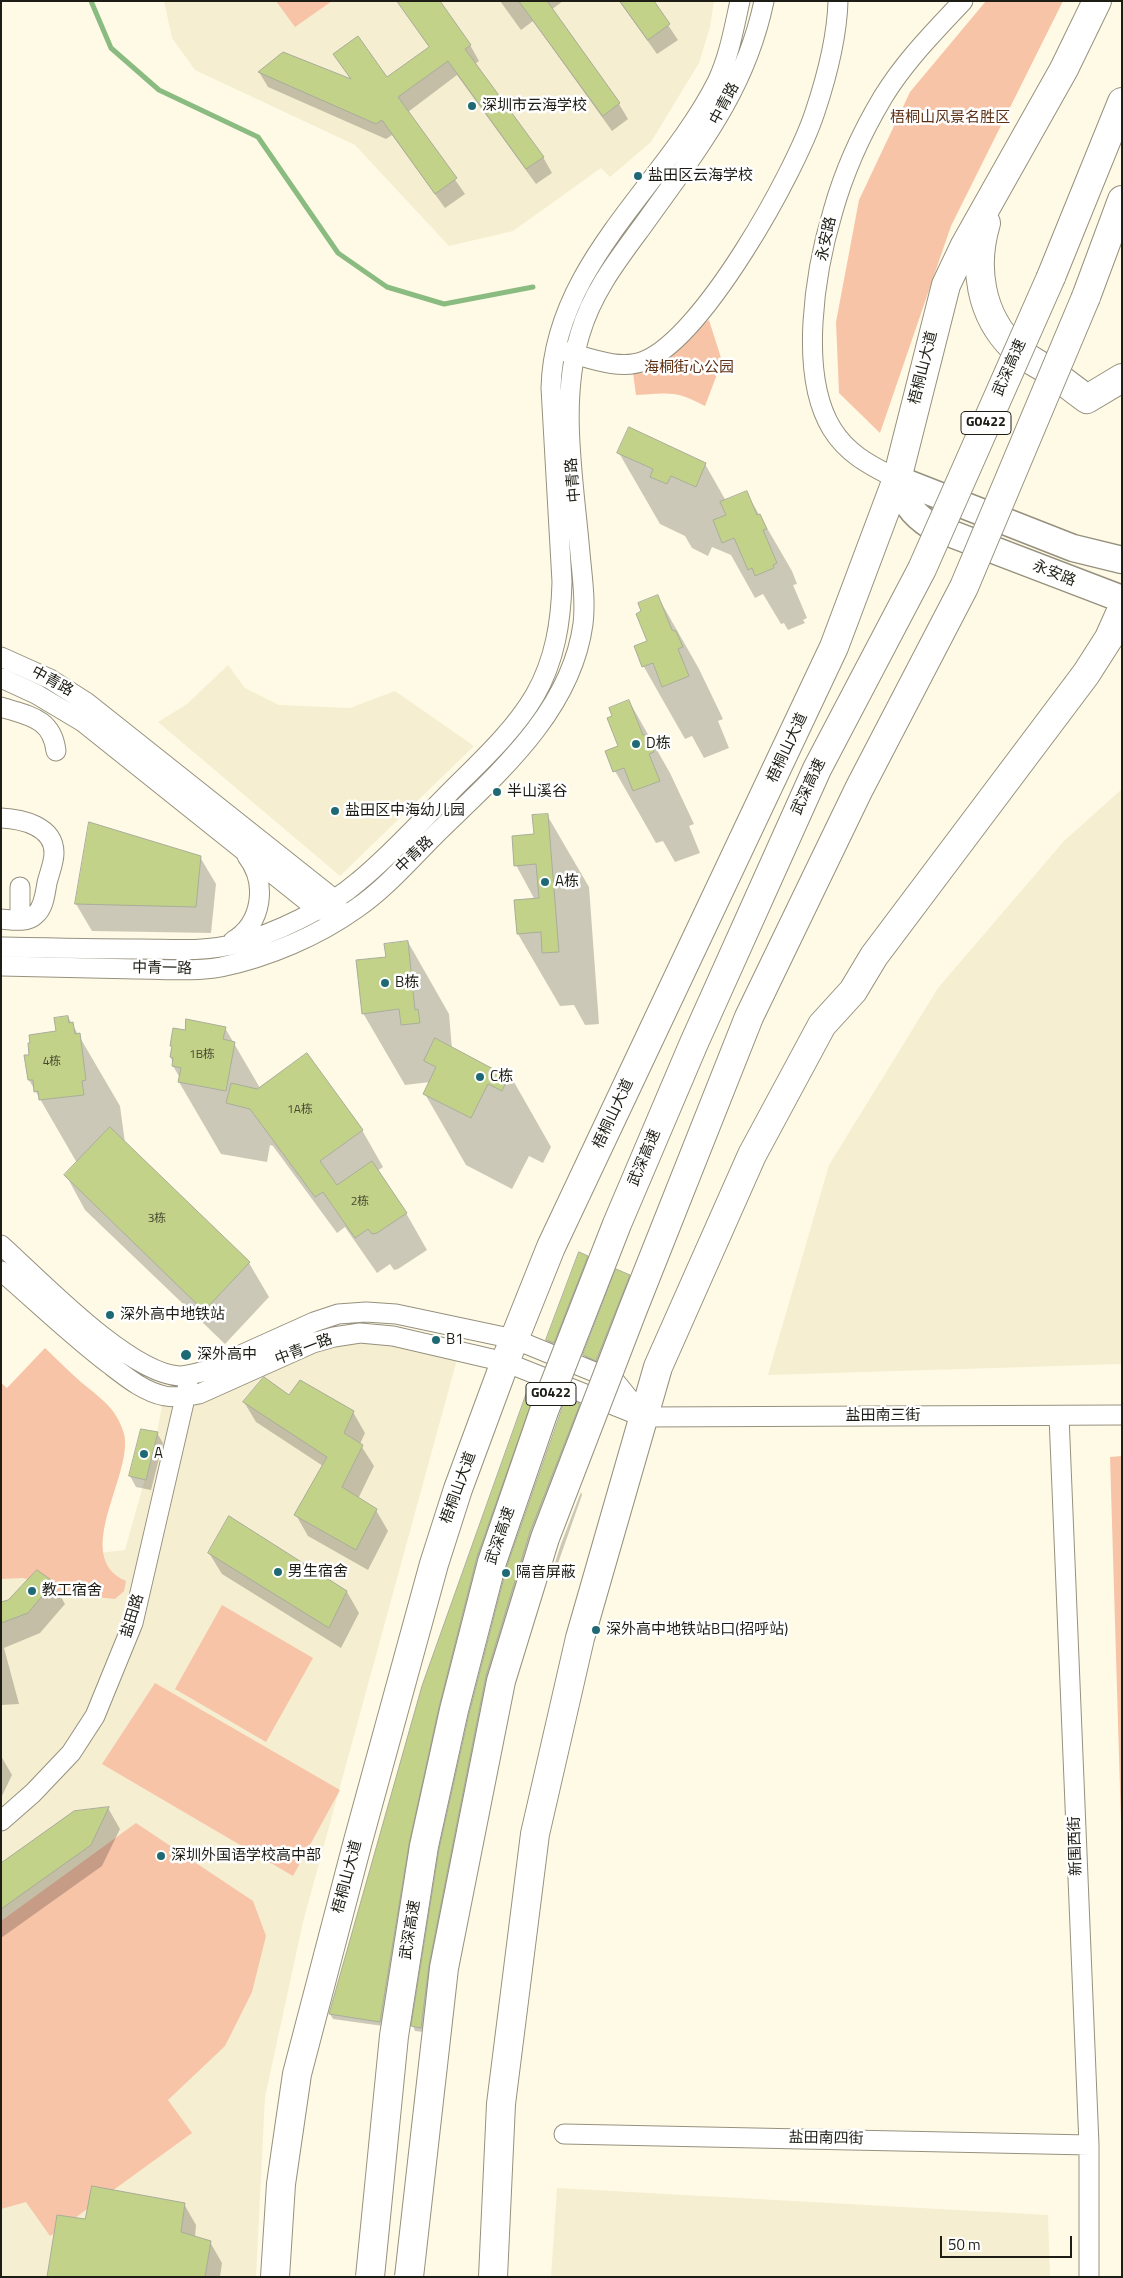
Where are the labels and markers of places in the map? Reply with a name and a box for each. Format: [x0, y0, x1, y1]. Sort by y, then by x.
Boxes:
place label: 深圳市云海学校 [482, 97, 587, 115]
marker: 深圳市云海学校 [466, 100, 478, 112]
place label: 盐田区云海学校 [648, 167, 753, 185]
marker: 盐田区云海学校 [632, 170, 644, 182]
place label: D栋 [646, 735, 671, 753]
marker: D栋 [630, 738, 642, 750]
place label: 半山溪谷 [507, 783, 567, 801]
marker: 半山溪谷 [491, 786, 503, 798]
place label: 盐田区中海幼儿园 [345, 802, 465, 820]
marker: 盐田区中海幼儿园 [329, 805, 341, 817]
place label: A栋 [555, 873, 579, 891]
marker: A栋 [539, 876, 551, 888]
place label: B栋 [395, 974, 419, 992]
marker: B栋 [379, 977, 391, 989]
place label: C栋 [490, 1068, 513, 1086]
marker: C栋 [474, 1071, 486, 1083]
place label: 深外高中地铁站 [120, 1306, 225, 1324]
marker: 深外高中地铁站 [104, 1309, 116, 1321]
place label: B1 [446, 1331, 464, 1349]
marker: B1 [430, 1334, 442, 1346]
place label: 深外高中 [197, 1346, 257, 1364]
marker: 深外高中 [179, 1348, 193, 1362]
place label: A [154, 1445, 163, 1463]
marker: A [138, 1448, 150, 1460]
place label: 男生宿舍 [288, 1563, 348, 1581]
place label: 隔音屏蔽 [516, 1564, 576, 1582]
marker: 男生宿舍 [272, 1566, 284, 1578]
marker: 隔音屏蔽 [500, 1567, 512, 1579]
place label: 教工宿舍 [42, 1582, 102, 1600]
marker: 教工宿舍 [26, 1585, 38, 1597]
place label: 深外高中地铁站B口(招呼站) [606, 1621, 788, 1639]
marker: 深外高中地铁站B口(招呼站) [590, 1624, 602, 1636]
place label: 深圳外国语学校高中部 [171, 1847, 321, 1865]
marker: 深圳外国语学校高中部 [155, 1850, 167, 1862]

